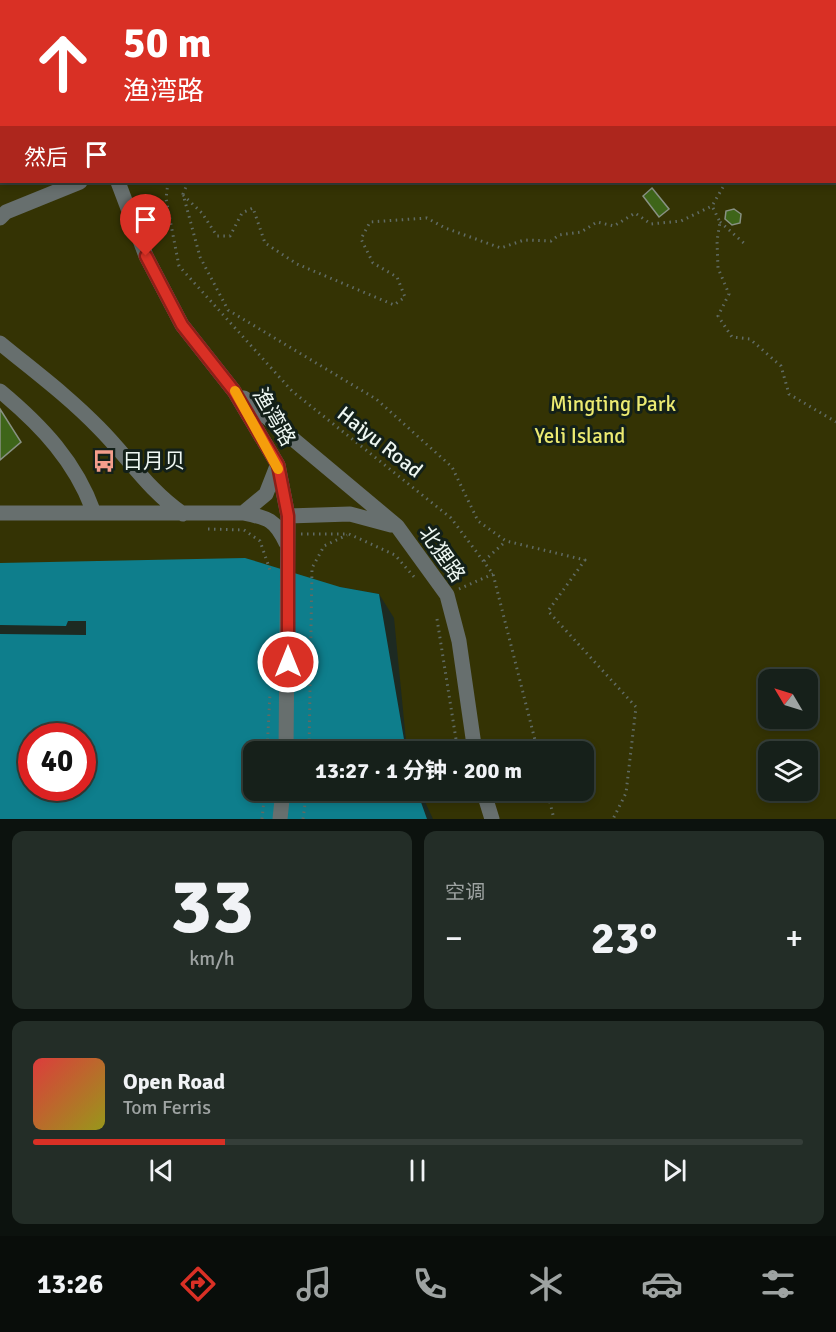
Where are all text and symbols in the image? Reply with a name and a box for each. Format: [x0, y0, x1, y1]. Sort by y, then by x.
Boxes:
text: 50 m [123, 18, 212, 69]
icon: ahead [24, 24, 102, 102]
text: 渔湾路 [123, 75, 204, 108]
icon: arrive [80, 138, 113, 171]
text: 然后 [24, 144, 68, 171]
pin [120, 194, 171, 256]
icon: arrive [129, 203, 162, 236]
street label: 渔湾路 [247, 383, 301, 451]
park label: Mingting Park [550, 391, 676, 417]
street label: Haiyu Road [332, 401, 428, 483]
park label: Yeli Island [534, 423, 626, 449]
bus stop icon: 日月贝 [91, 448, 117, 474]
place label: 日月贝 [122, 448, 185, 474]
street label: 北狸路 [413, 521, 471, 587]
position arrow [256, 630, 320, 694]
north arrow [758, 669, 818, 729]
map controls [758, 669, 818, 801]
speed limit sign: 40 [18, 723, 96, 801]
button: layers [758, 741, 818, 801]
text: 13:27 · 1 分钟 · 200 m [315, 757, 522, 784]
text: 33 [170, 859, 254, 955]
text: 空调 [445, 880, 485, 905]
text: 23° [591, 911, 657, 966]
text: − [445, 918, 463, 959]
text: + [785, 918, 803, 959]
text: km/h [189, 946, 235, 971]
text: Open Road [123, 1068, 225, 1095]
text: Tom Ferris [123, 1095, 211, 1120]
icon: previous [145, 1154, 178, 1187]
icon: pause [401, 1154, 434, 1187]
icon: next [658, 1154, 691, 1187]
icon: directions [177, 1263, 219, 1305]
icon: music [293, 1263, 335, 1305]
icon: phone [409, 1263, 451, 1305]
icon: climate [525, 1263, 567, 1305]
icon: car [641, 1263, 683, 1305]
icon: filters [757, 1263, 799, 1305]
text: 13:26 [37, 1268, 103, 1301]

